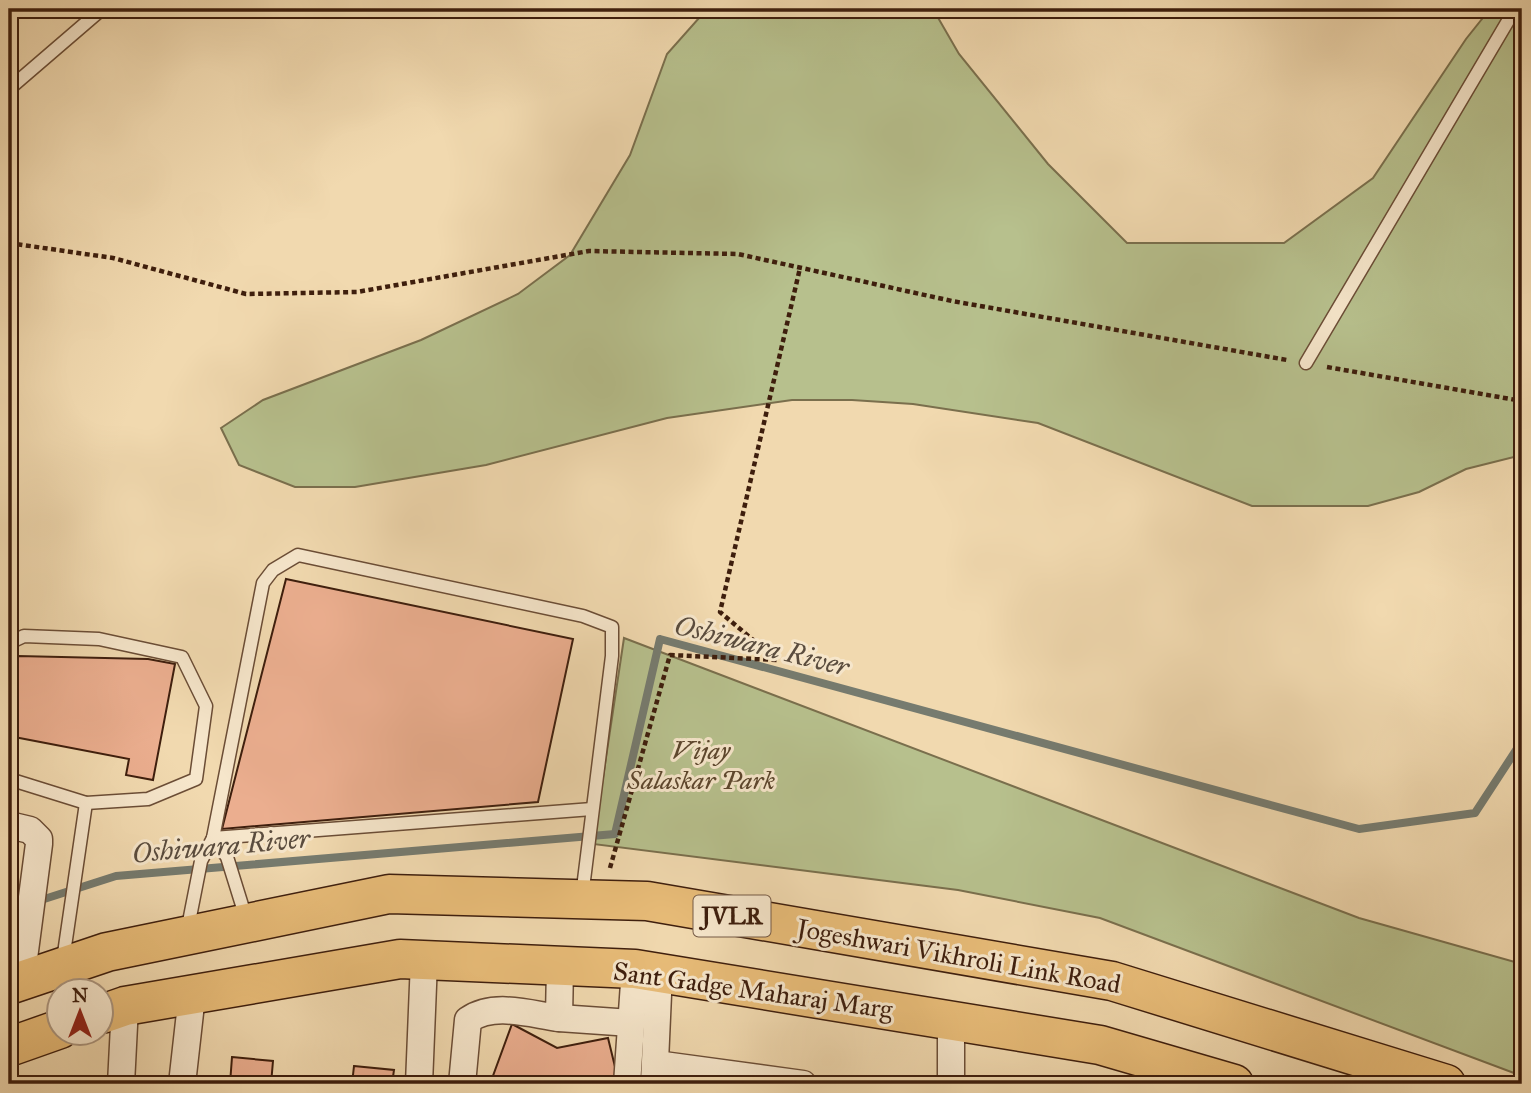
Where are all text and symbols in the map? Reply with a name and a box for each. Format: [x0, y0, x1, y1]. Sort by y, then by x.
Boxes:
water label: Oshiwara River [671, 607, 854, 684]
park label: Vijay Salaskar Park [626, 734, 775, 796]
water label: Oshiwara River [131, 820, 313, 871]
road number: JVLR [694, 896, 770, 936]
street label: Jogeshwari Vikhroli Link Road [792, 911, 1123, 1000]
street label: Sant Gadge Maharaj Marg [611, 955, 896, 1026]
north arrow [46, 978, 116, 1048]
text: N [72, 984, 88, 1007]

